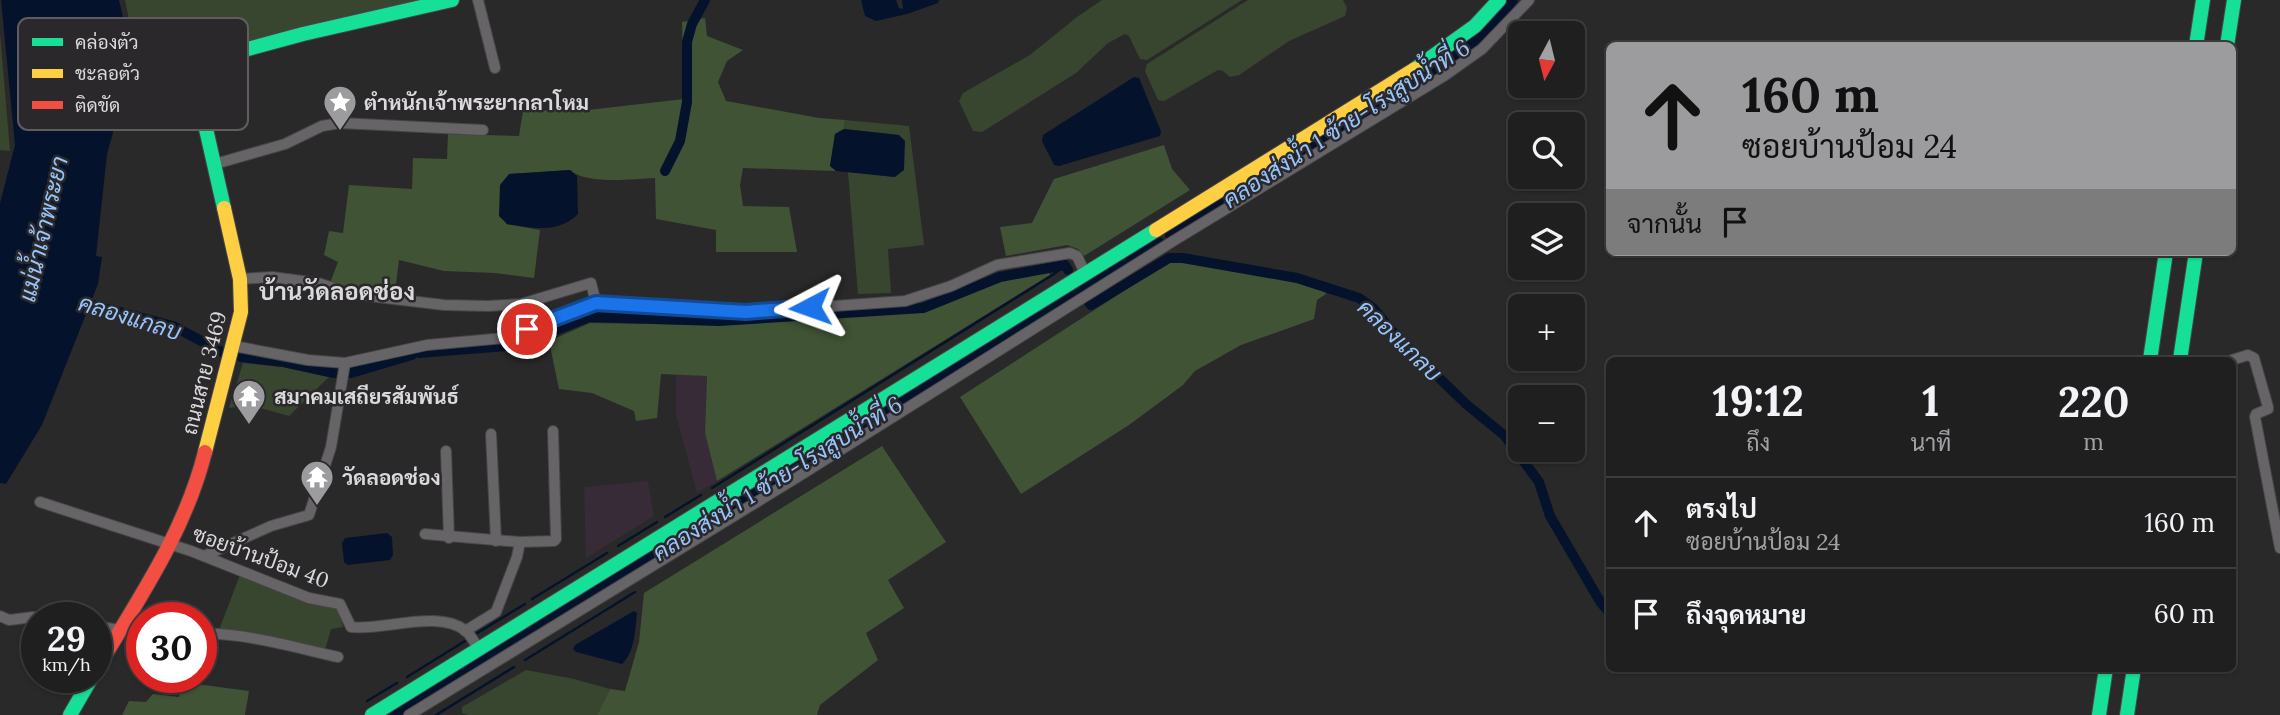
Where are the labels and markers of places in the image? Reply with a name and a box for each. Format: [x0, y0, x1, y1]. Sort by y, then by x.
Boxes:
place icon: ตำหนักเจ้าพระยากลาโหม [321, 83, 359, 132]
place label: ตำหนักเจ้าพระยากลาโหม [364, 89, 589, 116]
pin [497, 299, 557, 359]
temple icon: สมาคมเสถียรสัมพันธ์ [230, 377, 268, 426]
place label: สมาคมเสถียรสัมพันธ์ [274, 383, 460, 410]
temple icon: วัดลอดช่อง [298, 458, 336, 507]
place label: วัดลอดช่อง [342, 464, 441, 491]

